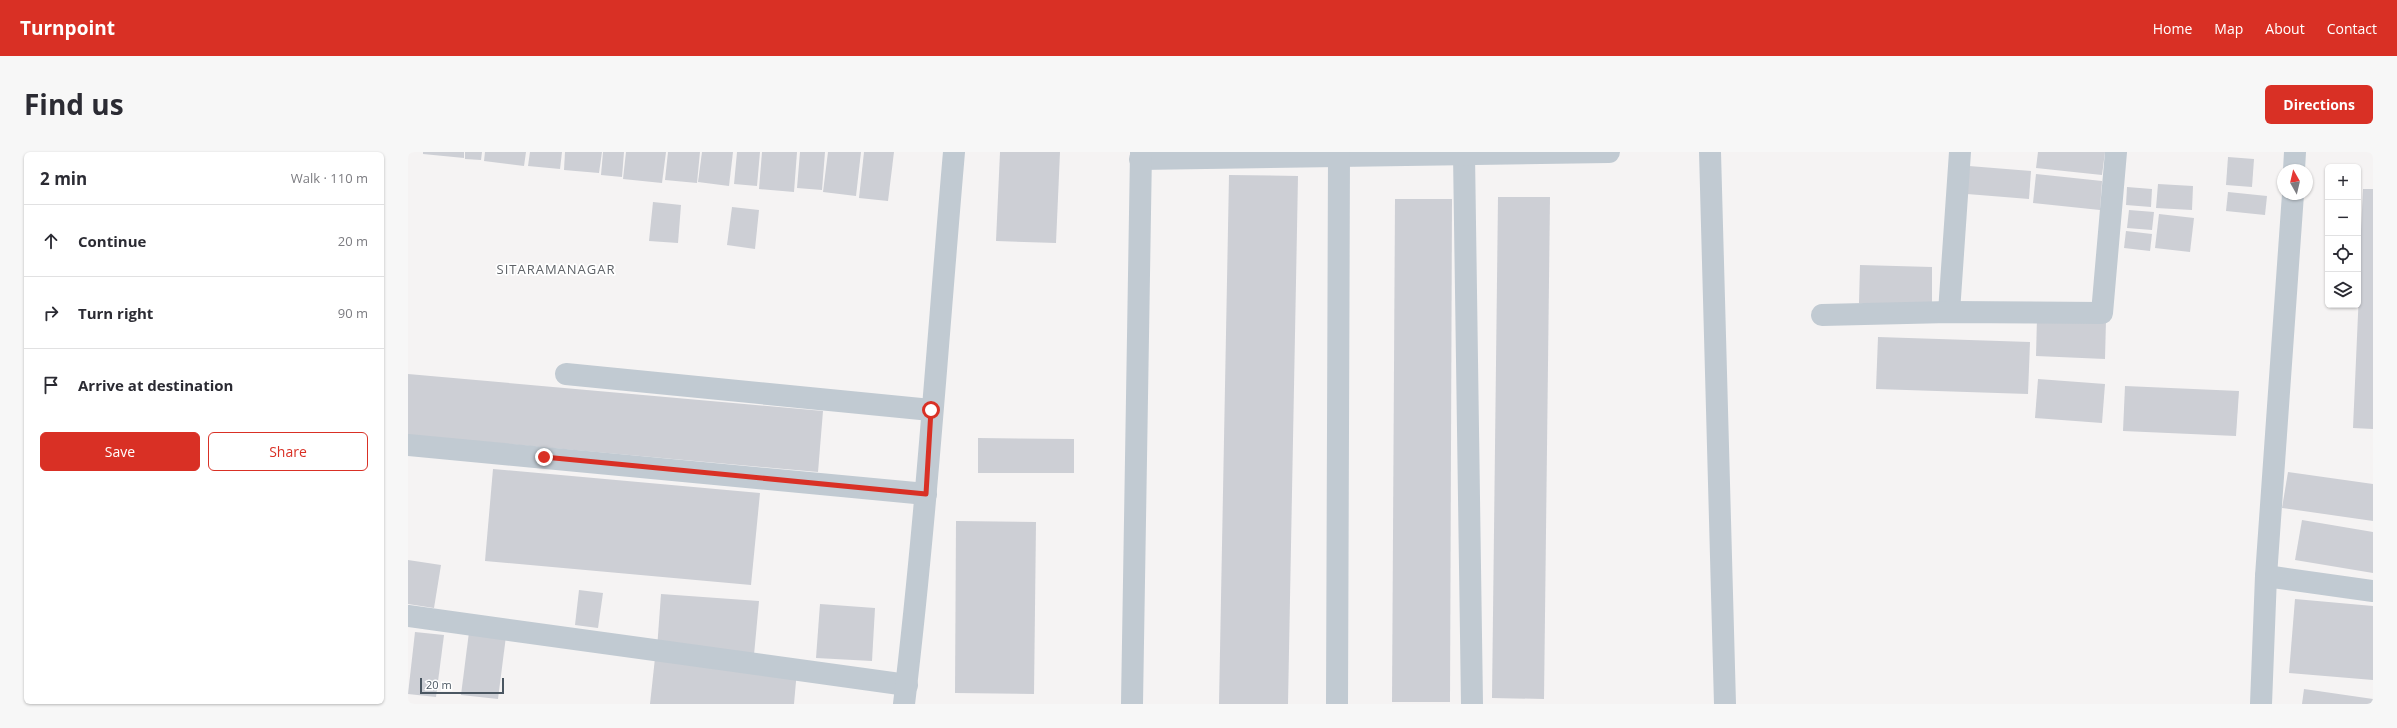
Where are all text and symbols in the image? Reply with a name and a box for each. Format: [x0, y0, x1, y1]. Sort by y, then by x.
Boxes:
text: Turnpoint [20, 15, 115, 41]
text: Home [2153, 19, 2192, 38]
text: Map [2214, 19, 2243, 38]
text: About [2265, 19, 2305, 38]
text: Contact [2327, 19, 2377, 38]
text: Find us [24, 85, 124, 123]
button: Directions [2265, 85, 2373, 124]
north arrow [2277, 164, 2313, 200]
map controls [2325, 164, 2361, 308]
button: + [2325, 164, 2361, 200]
text: 2 min [40, 167, 87, 190]
text: Walk · 110 m [291, 169, 368, 187]
button: − [2325, 200, 2361, 236]
icon: ahead [40, 230, 62, 252]
text: Continue [78, 231, 146, 251]
text: 20 m [338, 232, 368, 250]
button: locate [2325, 236, 2361, 272]
district label: SITARAMANAGAR [497, 260, 616, 278]
button: layers [2325, 272, 2361, 308]
icon: right [40, 302, 62, 324]
text: Turn right [78, 303, 153, 323]
text: 90 m [338, 304, 368, 322]
icon: arrive [40, 374, 62, 396]
text: Arrive at destination [78, 375, 233, 395]
route start [922, 401, 940, 419]
button: Save [40, 432, 200, 471]
button: Share [208, 432, 368, 471]
route end [535, 448, 553, 466]
scale bar [420, 676, 504, 695]
text: 20 m [426, 677, 452, 692]

